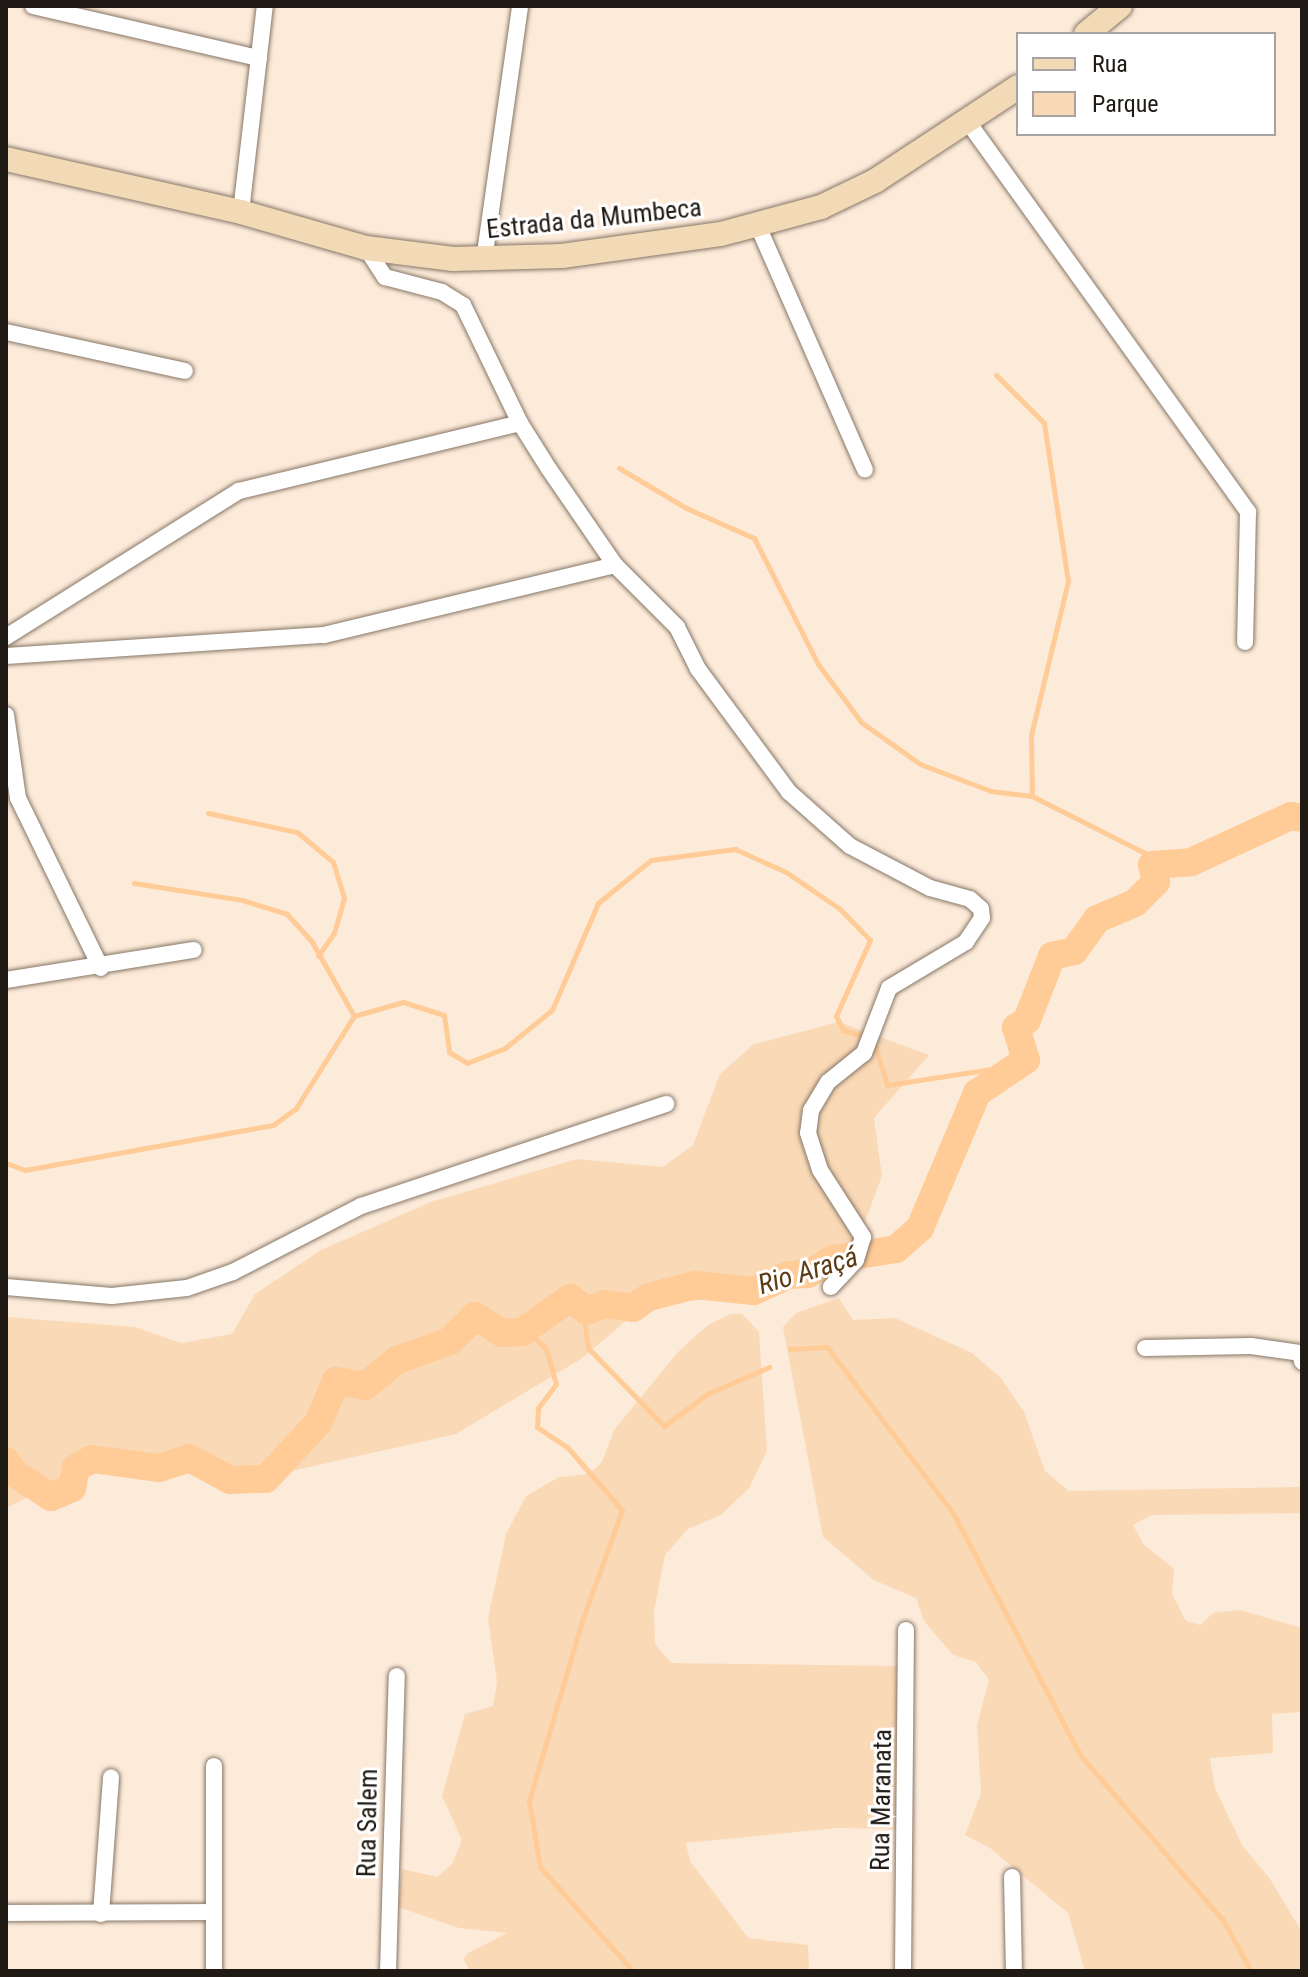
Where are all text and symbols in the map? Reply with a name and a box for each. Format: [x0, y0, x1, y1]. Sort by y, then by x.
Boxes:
legend [1016, 32, 1276, 136]
text: Rua [1092, 50, 1128, 78]
text: Parque [1092, 90, 1159, 118]
street label: Estrada da Mumbeca [485, 192, 703, 246]
water label: Rio Araçá [754, 1240, 862, 1302]
street label: Rua Maranata [865, 1729, 899, 1871]
street label: Rua Salem [351, 1769, 385, 1877]

